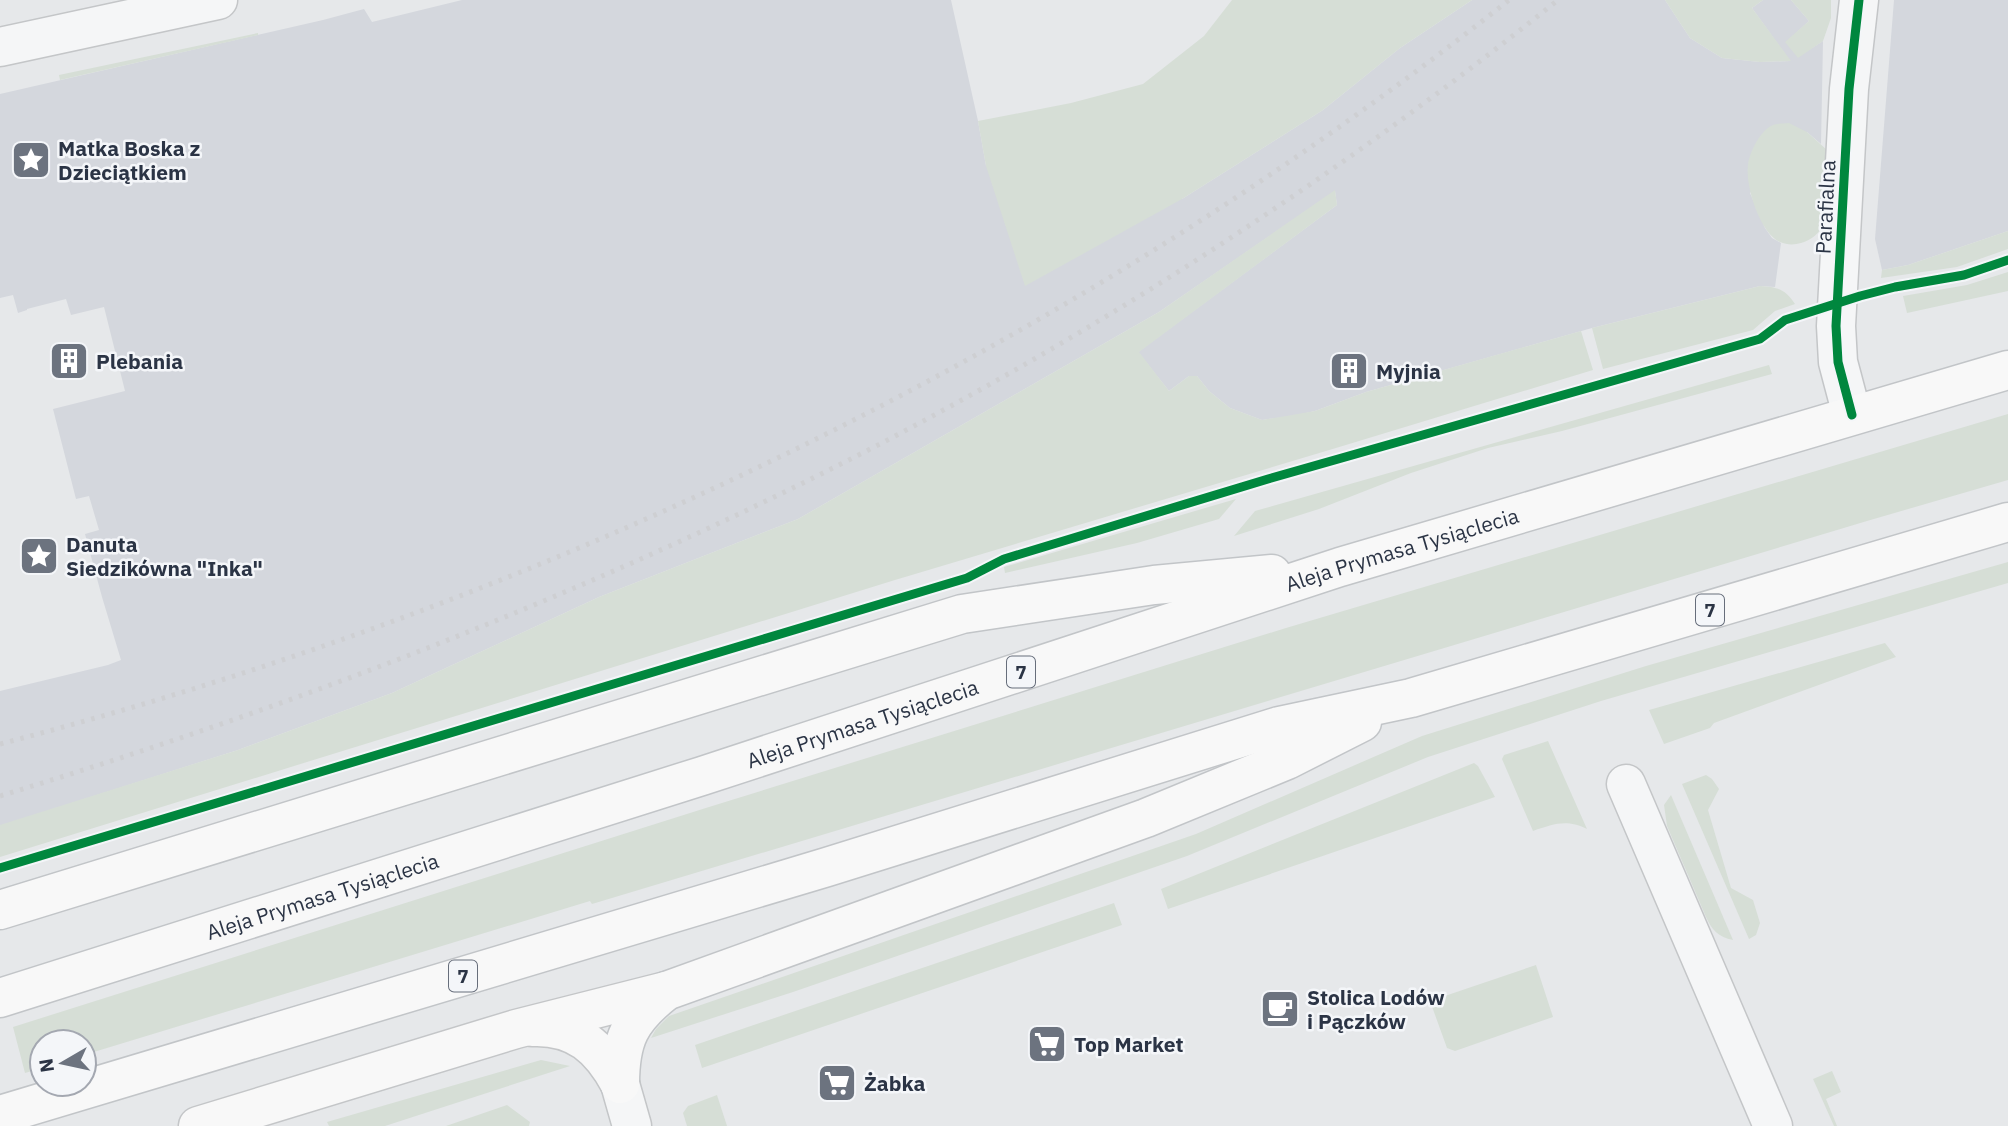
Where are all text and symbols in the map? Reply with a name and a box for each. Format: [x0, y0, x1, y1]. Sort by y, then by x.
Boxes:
place label: Matka Boska z Dzieciątkiem [58, 134, 201, 186]
place icon: Matka Boska z Dzieciątkiem [10, 139, 52, 181]
street label: Parafialna [1809, 159, 1841, 255]
building icon: Plebania [48, 340, 90, 382]
place label: Plebania [96, 347, 183, 375]
building icon: Myjnia [1328, 350, 1370, 392]
place label: Myjnia [1376, 357, 1441, 385]
street label: Aleja Prymasa Tysiąclecia [1282, 501, 1522, 598]
place label: Danuta Siedzikówna "Inka" [66, 530, 263, 582]
place icon: Danuta Siedzikówna "Inka" [18, 535, 60, 577]
road number: 7 [1696, 594, 1724, 625]
road number: 7 [1007, 656, 1035, 688]
street label: Aleja Prymasa Tysiąclecia [743, 672, 982, 774]
street label: Aleja Prymasa Tysiąclecia [203, 846, 442, 946]
road number: 7 [449, 960, 477, 992]
place label: Stolica Lodów i Pączków [1307, 983, 1445, 1035]
cafe icon: Stolica Lodów i Pączków [1259, 988, 1301, 1030]
supermarket icon: Top Market [1026, 1023, 1068, 1065]
north arrow [28, 1028, 98, 1098]
place label: Top Market [1074, 1030, 1184, 1058]
text: N [33, 1057, 59, 1074]
supermarket icon: Żabka [816, 1062, 858, 1104]
place label: Żabka [864, 1069, 926, 1097]

